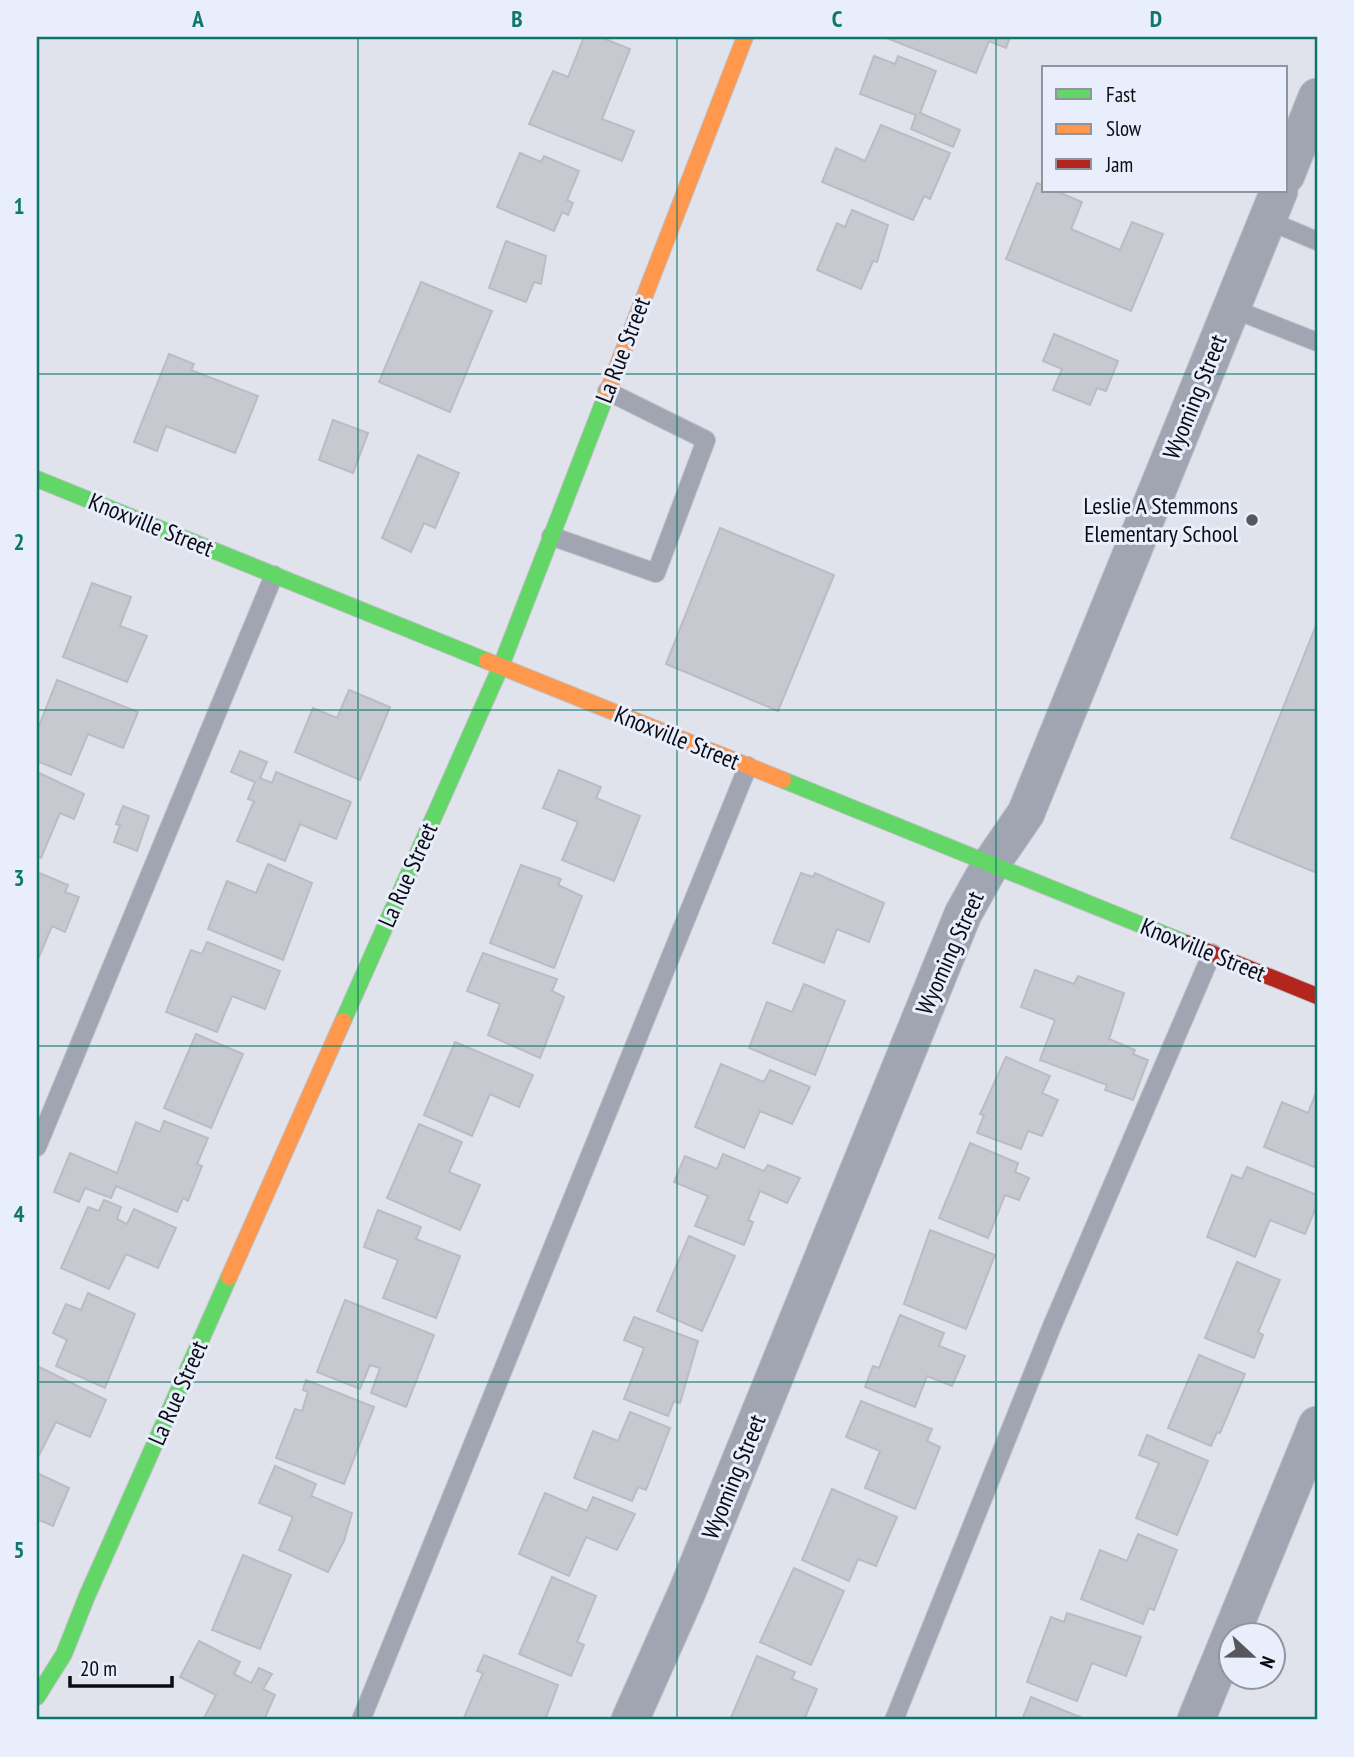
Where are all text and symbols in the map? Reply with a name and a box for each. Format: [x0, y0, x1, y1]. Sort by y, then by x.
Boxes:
text: A [191, 4, 204, 33]
text: B [511, 4, 523, 33]
text: C [832, 4, 843, 33]
text: D [1150, 4, 1162, 33]
legend [1042, 66, 1288, 192]
text: Fast [1106, 81, 1136, 108]
text: Slow [1106, 115, 1142, 142]
text: Jam [1105, 151, 1133, 178]
text: 1 [14, 191, 25, 220]
street label: La Rue Street [588, 292, 657, 407]
street label: Wyoming Street [1155, 330, 1234, 464]
street label: Knoxville Street [84, 485, 219, 564]
place label: Leslie A Stemmons Elementary School [1083, 490, 1238, 549]
marker: Leslie A Stemmons Elementary School [1244, 512, 1260, 528]
text: 2 [14, 527, 25, 556]
street label: Knoxville Street [610, 698, 745, 777]
street label: La Rue Street [371, 817, 444, 932]
text: 3 [14, 863, 25, 892]
street label: Wyoming Street [909, 886, 991, 1019]
street label: Knoxville Street [1136, 910, 1271, 989]
text: 4 [14, 1199, 25, 1228]
street label: La Rue Street [141, 1335, 214, 1450]
street label: Wyoming Street [694, 1410, 773, 1544]
text: 5 [14, 1535, 25, 1564]
north arrow [1218, 1620, 1288, 1690]
scale bar [70, 1645, 172, 1689]
text: N [1255, 1653, 1281, 1672]
text: 20 m [80, 1655, 117, 1682]

